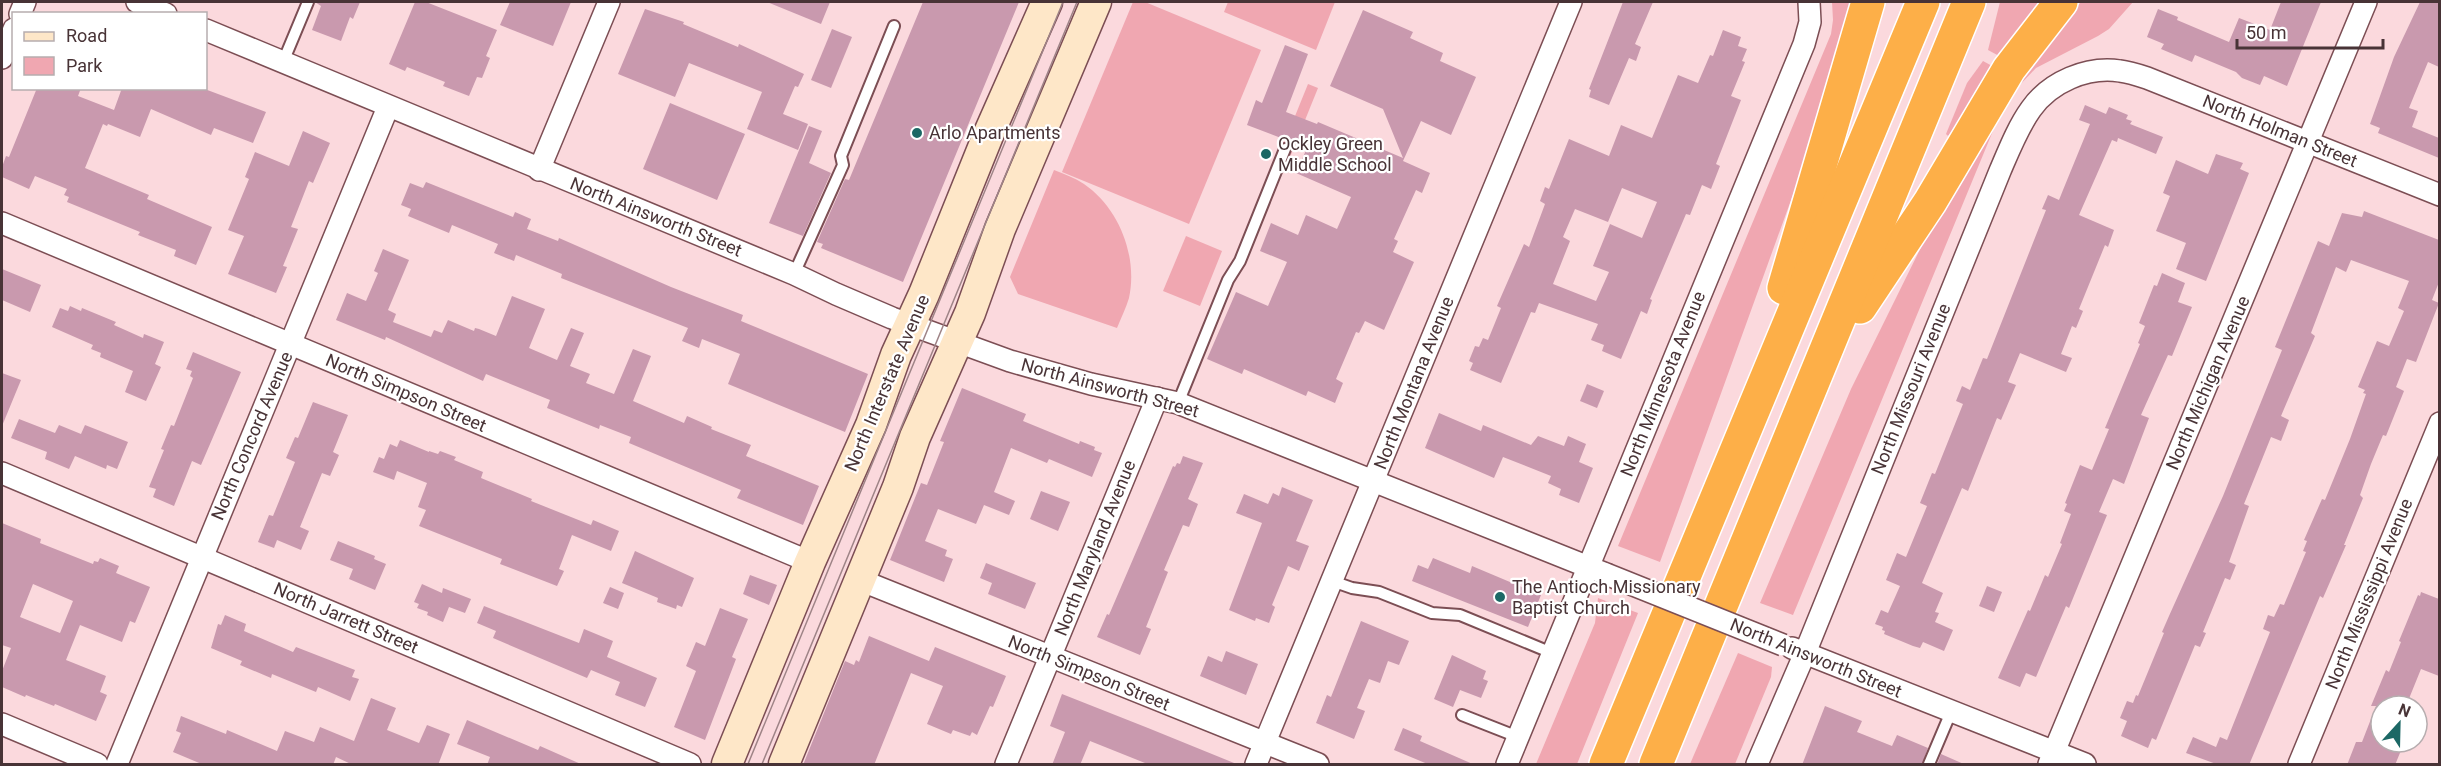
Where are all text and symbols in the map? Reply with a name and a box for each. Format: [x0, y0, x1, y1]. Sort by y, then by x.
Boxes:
legend [12, 12, 207, 90]
scale bar [2237, 12, 2382, 50]
text: 50 m [2246, 22, 2286, 43]
text: Road [66, 25, 107, 46]
text: Park [66, 55, 103, 76]
street label: North Holman Street [2200, 90, 2361, 171]
place label: Arlo Apartments [929, 122, 1060, 143]
marker: Arlo Apartments [910, 126, 924, 140]
place label: Ockley Green Middle School [1278, 133, 1392, 175]
marker: Ockley Green Middle School [1259, 147, 1273, 161]
street label: North Ainsworth Street [567, 172, 745, 261]
street label: North Minnesota Avenue [1616, 288, 1709, 480]
street label: North Interstate Avenue [840, 291, 933, 474]
street label: North Montana Avenue [1369, 293, 1458, 472]
street label: North Michigan Avenue [2161, 293, 2254, 473]
street label: North Missouri Avenue [1867, 300, 1954, 477]
street label: North Concord Avenue [207, 348, 297, 523]
street label: North Simpson Street [323, 349, 490, 436]
street label: North Ainsworth Street [1019, 354, 1201, 421]
street label: North Maryland Avenue [1050, 457, 1139, 639]
street label: North Mississippi Avenue [2321, 495, 2416, 692]
place label: The Antioch Missionary Baptist Church [1512, 576, 1701, 618]
street label: North Jarrett Street [271, 578, 422, 658]
marker: The Antioch Missionary Baptist Church [1493, 590, 1507, 604]
street label: North Ainsworth Street [1727, 613, 1905, 702]
street label: North Simpson Street [1005, 631, 1173, 715]
north arrow [2369, 694, 2429, 754]
text: N [2396, 700, 2413, 721]

